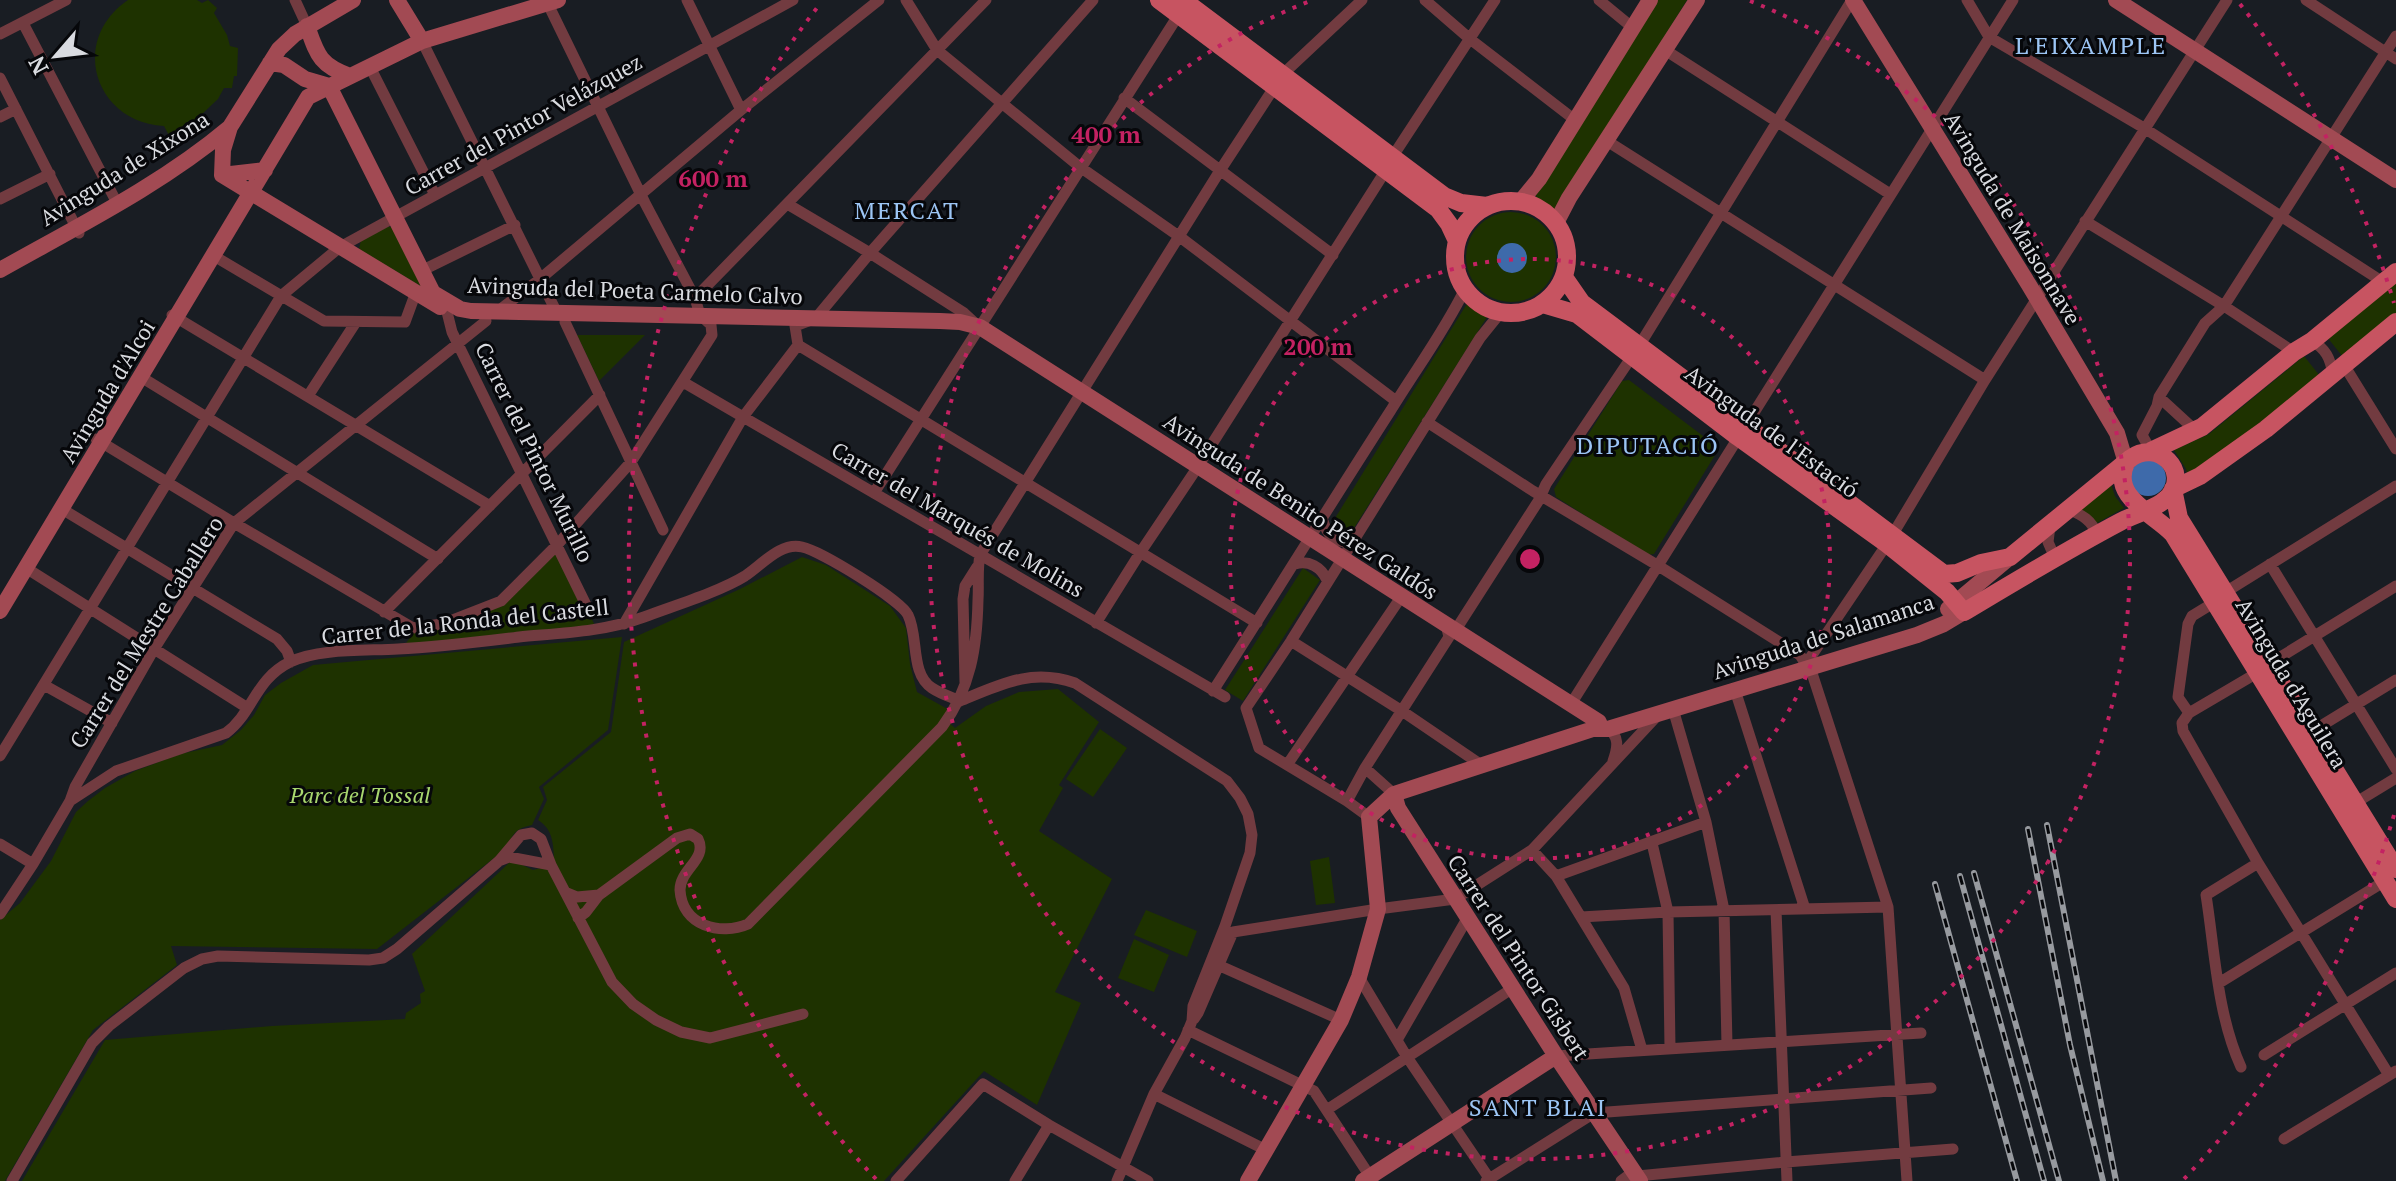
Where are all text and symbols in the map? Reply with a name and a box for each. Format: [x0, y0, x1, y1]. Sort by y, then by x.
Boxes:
north arrow [16, 16, 96, 96]
district label: L'EIXAMPLE [2015, 29, 2167, 61]
street label: Carrer del Pintor Velázquez [399, 47, 647, 201]
text: N [21, 51, 55, 80]
street label: Avinguda de Xixona [34, 104, 214, 232]
street label: Avinguda de Maisonnave [1938, 106, 2088, 330]
text: 400 m [1071, 118, 1141, 150]
text: 600 m [678, 162, 748, 194]
district label: MERCAT [854, 194, 960, 226]
street label: Avinguda del Poeta Carmelo Calvo [467, 270, 803, 310]
street label: Avinguda d'Alcoi [53, 314, 161, 468]
text: 200 m [1283, 330, 1353, 362]
street label: Carrer del Pintor Murillo [469, 337, 601, 567]
street label: Avinguda de l'Estació [1679, 358, 1865, 504]
street label: Avinguda de Benito Pérez Galdós [1158, 406, 1444, 606]
district label: DIPUTACIÓ [1576, 429, 1720, 461]
street label: Carrer del Marqués de Molins [826, 435, 1090, 603]
street label: Carrer del Mestre Caballero [63, 511, 229, 753]
centre of rings [1516, 545, 1544, 573]
street label: Avinguda de Salamanca [1709, 587, 1937, 685]
street label: Carrer de la Ronda del Castell [320, 591, 610, 651]
street label: Avinguda d'Aguilera [2230, 592, 2354, 774]
park label: Parc del Tossal [289, 780, 430, 809]
street label: Carrer del Pintor Gisbert [1441, 848, 1597, 1066]
district label: SANT BLAI [1469, 1091, 1607, 1123]

